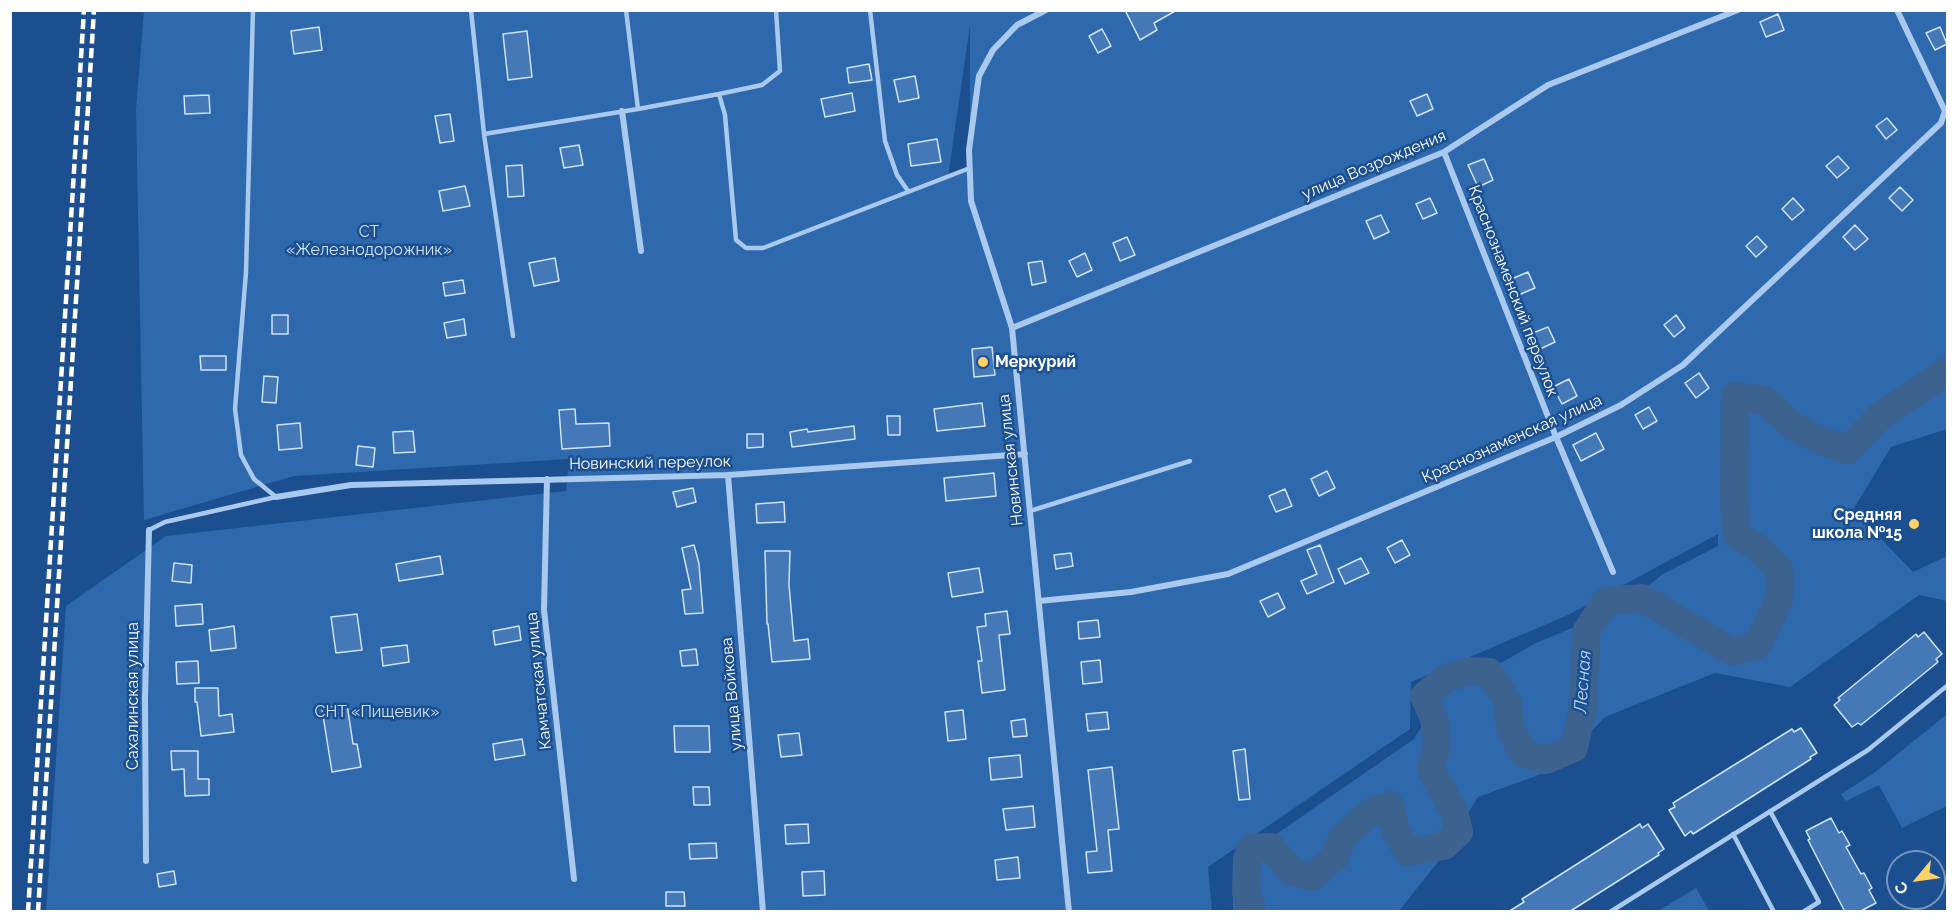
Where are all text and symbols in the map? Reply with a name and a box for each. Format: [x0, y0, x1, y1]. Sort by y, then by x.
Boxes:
street label: улица Возрождения [1299, 126, 1449, 204]
street label: Краснознаменский переулок [1464, 183, 1562, 399]
park label: СТ «Железнодорожник» [286, 222, 452, 260]
place label: Меркурий [995, 352, 1076, 372]
marker: Меркурий [976, 355, 990, 369]
street label: Краснознаменская улица [1419, 391, 1605, 487]
street label: Новинская улица [995, 393, 1027, 527]
street label: Новинский переулок [569, 452, 731, 474]
place label: Средняя школа №15 [1812, 505, 1902, 543]
marker: Средняя школа №15 [1907, 517, 1921, 531]
street label: Камчатская улица [522, 611, 556, 751]
street label: Сахалинская улица [123, 622, 143, 770]
street label: улица Войкова [717, 637, 747, 751]
water label: Лесная [1570, 650, 1596, 714]
park label: СНТ «Пищевик» [315, 702, 439, 722]
north arrow [1886, 850, 1946, 910]
text: С [1891, 879, 1913, 897]

